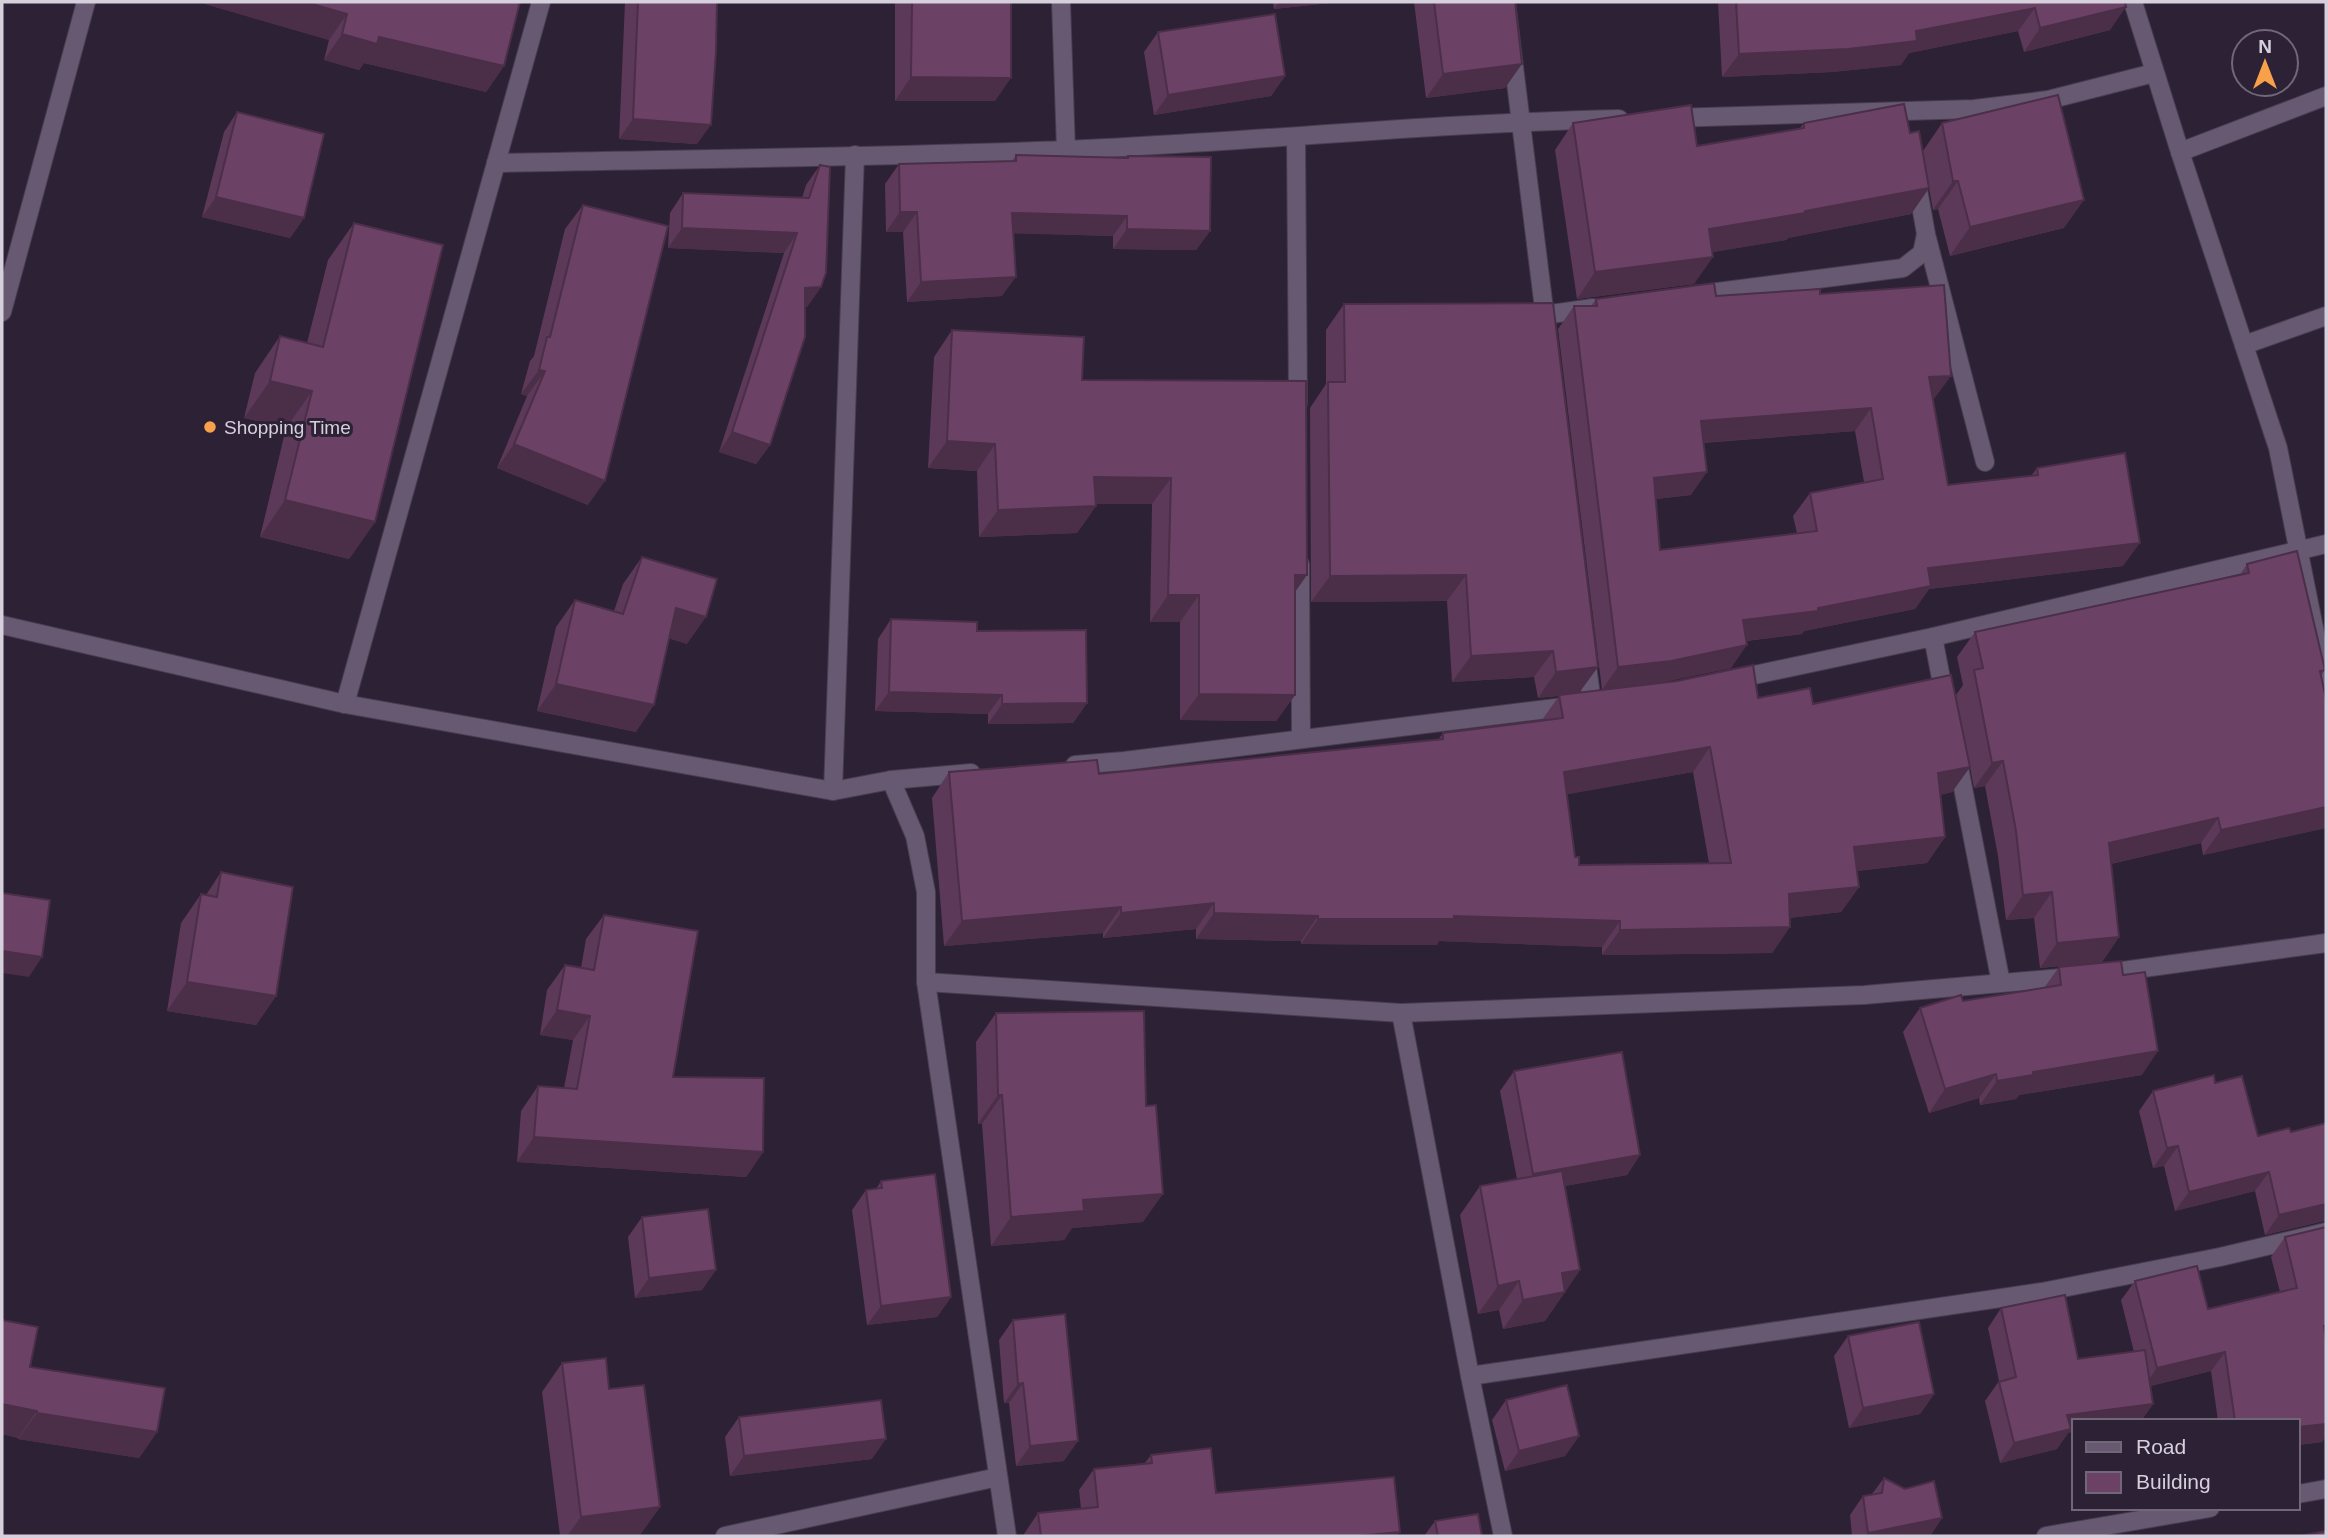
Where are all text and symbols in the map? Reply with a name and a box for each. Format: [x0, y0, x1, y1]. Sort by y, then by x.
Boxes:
north arrow [2230, 28, 2300, 98]
text: N [2258, 36, 2272, 57]
place label: Shopping Time [224, 417, 351, 438]
marker: Shopping Time [202, 419, 218, 435]
legend [2072, 1419, 2300, 1510]
text: Road [2136, 1435, 2186, 1458]
text: Building [2136, 1470, 2211, 1493]

